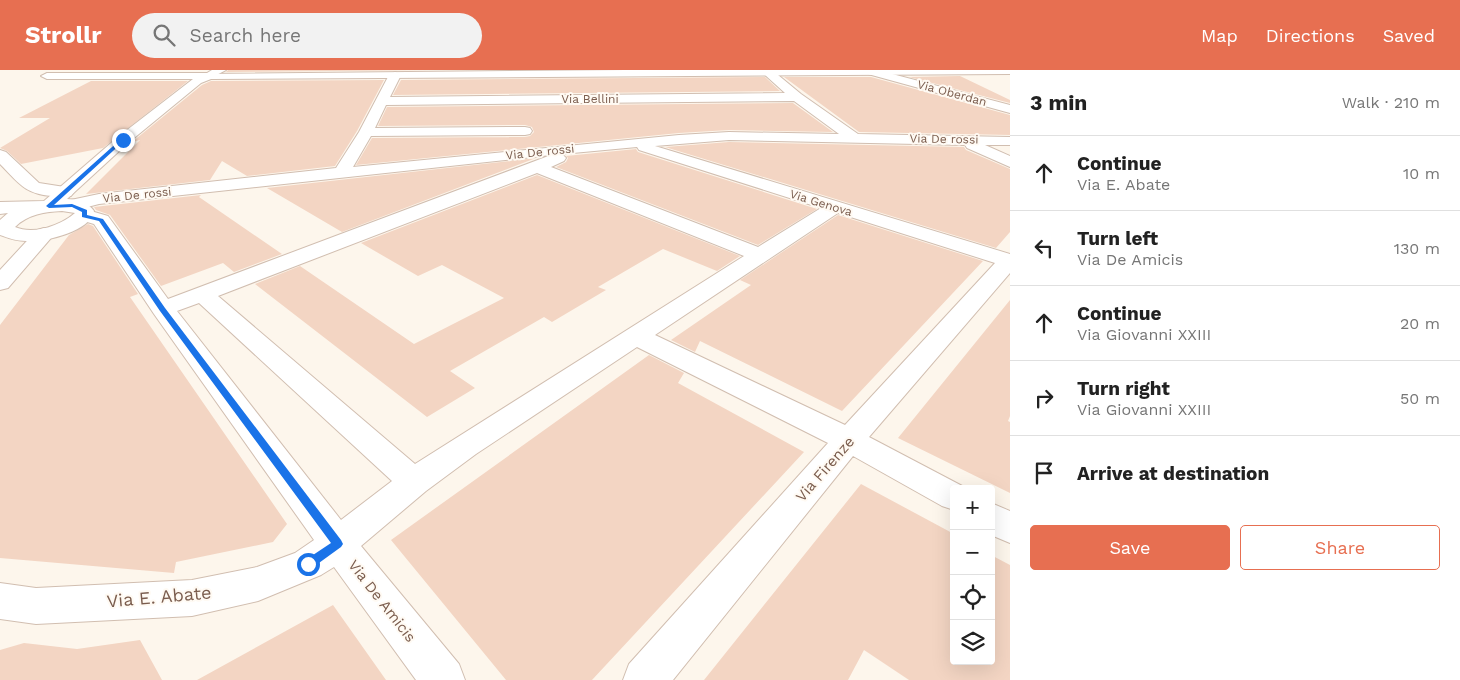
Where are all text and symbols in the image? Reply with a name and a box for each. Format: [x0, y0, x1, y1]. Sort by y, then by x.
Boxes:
search box [132, 13, 482, 58]
text: Strollr [25, 21, 102, 49]
icon: search [150, 21, 178, 49]
text: Search here [190, 24, 301, 47]
text: Map [1201, 25, 1238, 46]
text: Directions [1266, 25, 1355, 46]
text: Saved [1383, 25, 1435, 46]
street label: Via Oberdan [916, 77, 988, 109]
text: 3 min [1030, 90, 1087, 115]
street label: Via Bellini [561, 92, 619, 106]
text: Walk · 210 m [1342, 93, 1440, 112]
route end [112, 129, 135, 152]
street label: Via De rossi [909, 131, 979, 147]
street label: Via De rossi [505, 141, 575, 163]
text: Continue [1077, 152, 1161, 175]
icon: ahead [1030, 159, 1058, 187]
text: 10 m [1403, 164, 1440, 183]
text: Via E. Abate [1077, 175, 1170, 194]
street label: Via De rossi [102, 184, 172, 206]
street label: Via Genova [788, 187, 854, 219]
text: Turn left [1077, 227, 1158, 250]
icon: left [1030, 234, 1058, 262]
text: 130 m [1394, 239, 1440, 258]
text: Via De Amicis [1077, 250, 1183, 269]
text: Continue [1077, 302, 1161, 325]
icon: ahead [1030, 309, 1058, 337]
text: 20 m [1400, 314, 1440, 333]
text: Via Giovanni XXIII [1077, 325, 1211, 344]
text: Turn right [1077, 377, 1170, 400]
icon: right [1030, 384, 1058, 412]
text: 50 m [1400, 389, 1440, 408]
text: Via Giovanni XXIII [1077, 400, 1211, 419]
street label: Via Firenze [792, 433, 858, 505]
icon: arrive [1030, 459, 1058, 487]
text: Arrive at destination [1077, 462, 1269, 485]
map controls [950, 485, 995, 665]
button: + [950, 485, 995, 530]
button: Save [1030, 525, 1230, 570]
button: Share [1240, 525, 1440, 570]
button: − [950, 530, 995, 575]
route start [297, 553, 320, 576]
street label: Via De Amicis [344, 556, 420, 646]
button: locate [950, 575, 995, 620]
street label: Via E. Abate [106, 581, 212, 612]
button: layers [950, 620, 995, 665]

